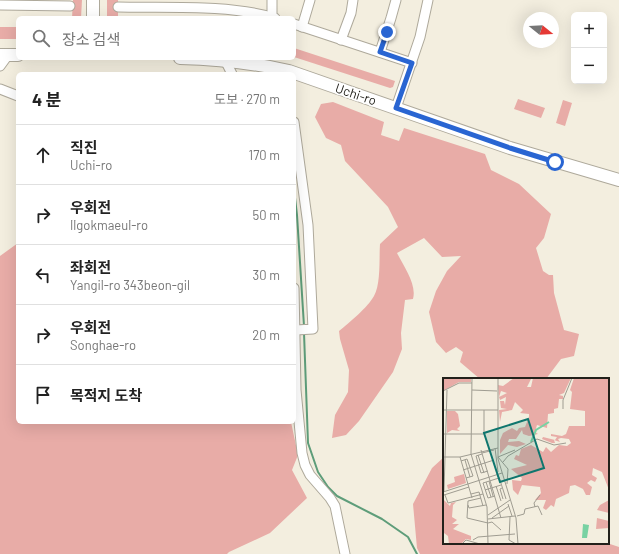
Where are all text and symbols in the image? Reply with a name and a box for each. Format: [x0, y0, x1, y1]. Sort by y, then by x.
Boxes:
north arrow [523, 12, 559, 48]
map controls [571, 12, 607, 84]
button: + [571, 12, 607, 48]
search box [16, 16, 296, 60]
route end [378, 23, 396, 41]
icon: search [30, 27, 52, 49]
text: 장소 검색 [62, 30, 120, 48]
button: − [571, 48, 607, 84]
street label: Uchi-ro [333, 80, 379, 108]
text: 4 분 [32, 89, 61, 109]
text: 도보 · 270 m [214, 91, 280, 107]
text: 직진 [70, 138, 98, 156]
icon: ahead [32, 144, 54, 166]
text: 170 m [249, 147, 280, 163]
route start [546, 153, 564, 171]
text: Uchi-ro [70, 157, 112, 173]
text: 우회전 [70, 198, 111, 216]
icon: right [32, 204, 54, 226]
text: 50 m [253, 207, 280, 223]
text: Ilgokmaeul-ro [70, 217, 148, 233]
text: 좌회전 [70, 258, 111, 276]
icon: left [32, 264, 54, 286]
text: 30 m [253, 267, 280, 283]
text: Yangil-ro 343beon-gil [70, 277, 190, 293]
text: 우회전 [70, 318, 111, 336]
icon: right [32, 324, 54, 346]
text: 20 m [252, 327, 280, 343]
text: Songhae-ro [70, 337, 136, 353]
inset map [443, 378, 609, 544]
icon: arrive [32, 384, 54, 406]
text: 목적지 도착 [70, 386, 142, 404]

